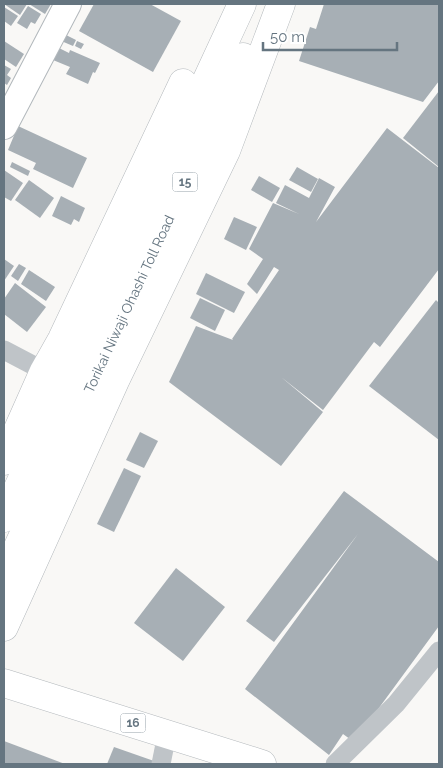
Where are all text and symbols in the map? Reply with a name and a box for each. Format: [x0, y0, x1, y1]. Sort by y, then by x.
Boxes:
scale bar [263, 20, 397, 52]
text: 50 m [270, 28, 305, 46]
road number: 15 [172, 172, 198, 192]
street label: Torikai Niwaji Ohashi Toll Road [81, 212, 177, 396]
road number: 16 [120, 714, 146, 732]

